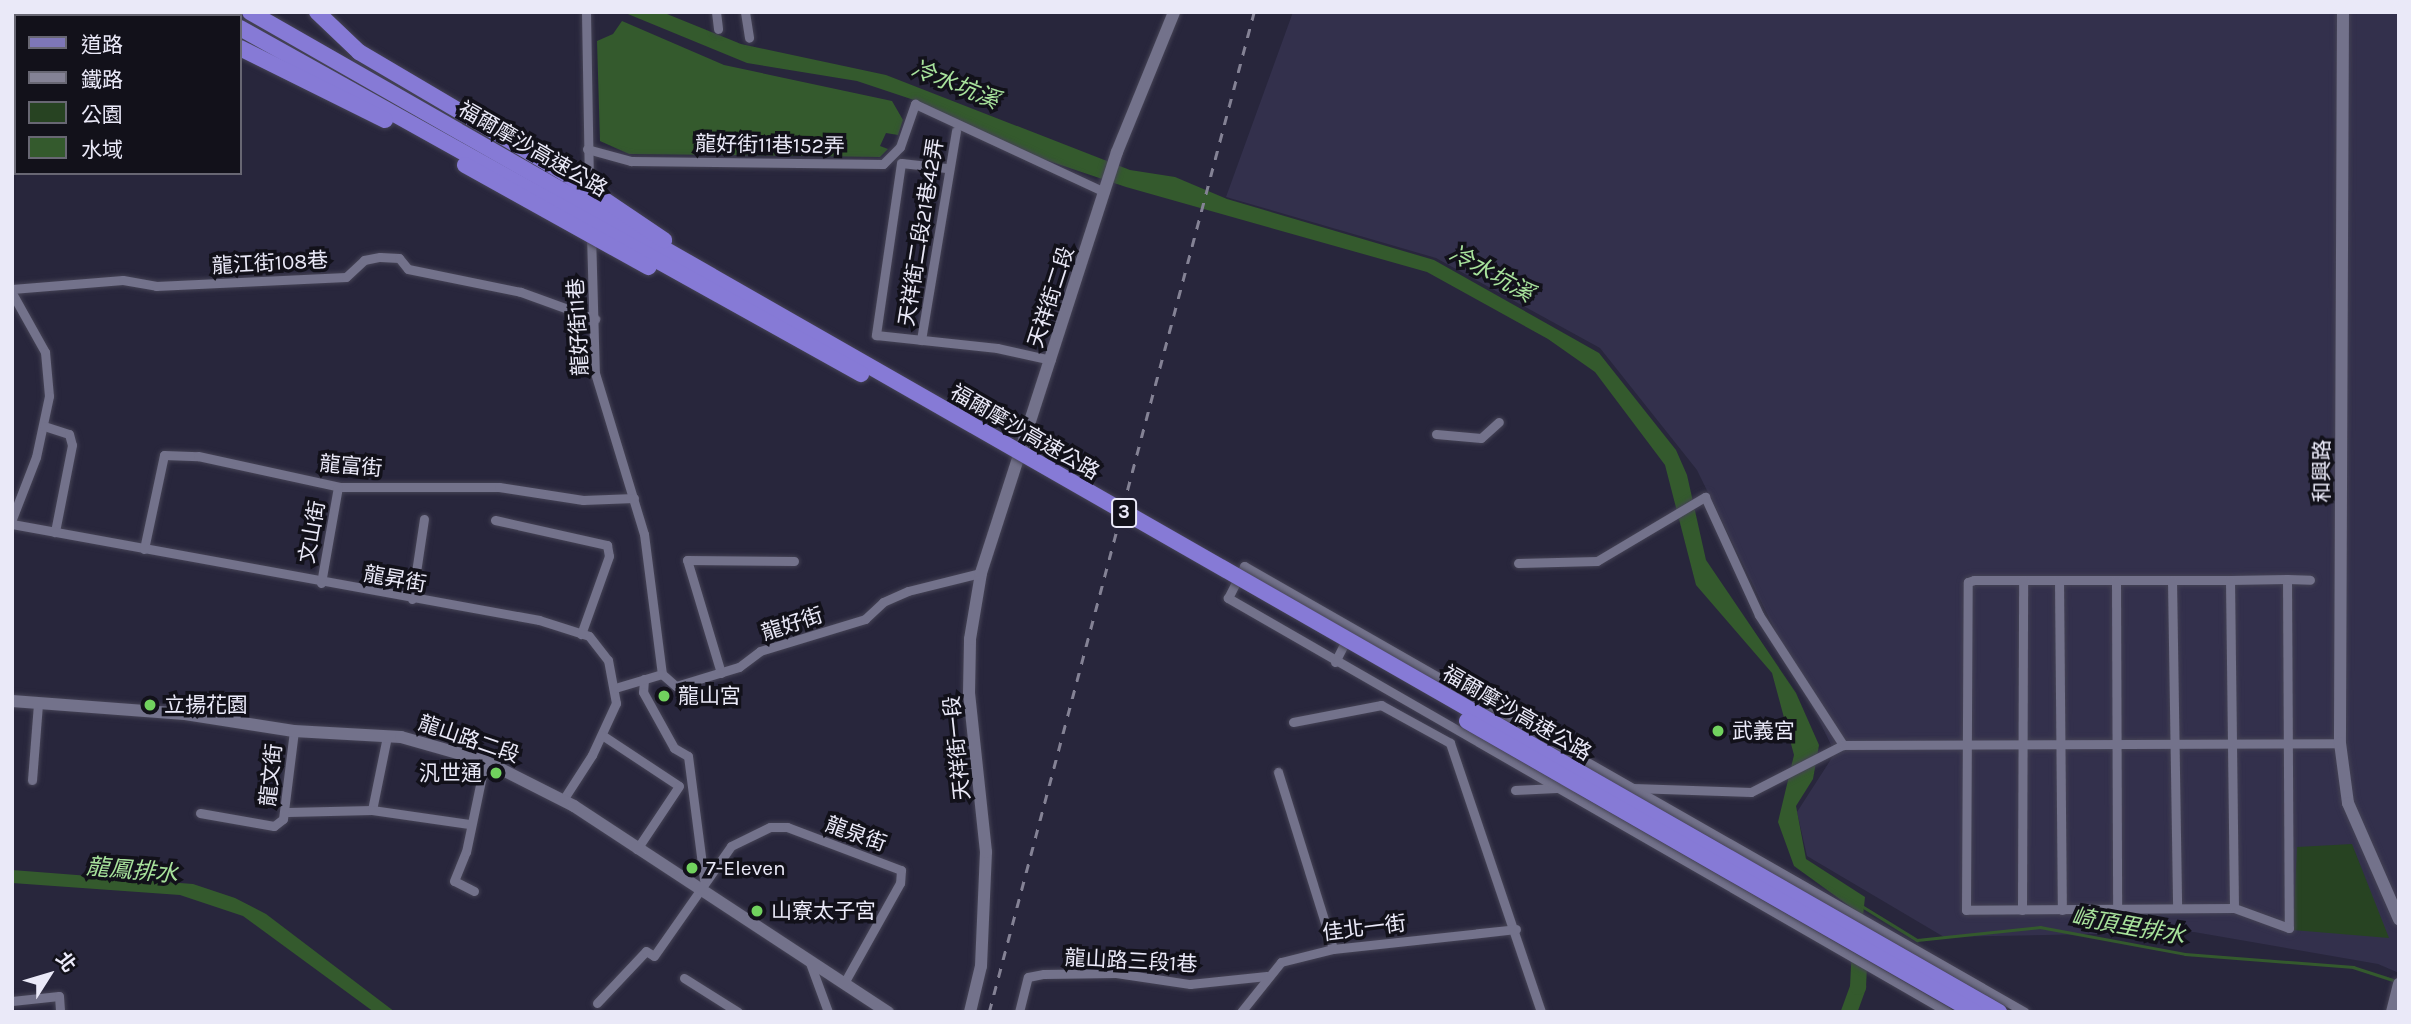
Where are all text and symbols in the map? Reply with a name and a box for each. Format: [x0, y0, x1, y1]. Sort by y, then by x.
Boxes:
legend [14, 14, 242, 175]
text: 道路 [81, 33, 123, 57]
water label: 冷水坑溪 [907, 55, 1003, 115]
text: 鐵路 [81, 68, 123, 92]
street label: 福爾摩沙高速公路 [454, 96, 612, 202]
text: 公園 [81, 103, 123, 127]
street label: 龍好街11巷152弄 [695, 131, 845, 159]
street label: 天祥街二段21巷42弄 [894, 136, 948, 328]
text: 水域 [81, 138, 123, 162]
water label: 冷水坑溪 [1444, 240, 1538, 308]
street label: 天祥街二段 [1023, 243, 1079, 351]
street label: 龍江街108巷 [211, 247, 329, 279]
street label: 龍好街11巷 [563, 277, 593, 377]
street label: 福爾摩沙高速公路 [946, 379, 1104, 485]
street label: 和興路 [2309, 440, 2335, 502]
street label: 龍富街 [319, 451, 383, 481]
road number: 3 [1110, 498, 1138, 528]
street label: 文山街 [294, 499, 330, 565]
street label: 龍昇街 [362, 561, 428, 597]
street label: 龍好街 [758, 602, 826, 646]
street label: 福爾摩沙高速公路 [1438, 660, 1596, 766]
place label: 龍山宮 [678, 683, 741, 709]
marker: 龍山宮 [656, 688, 672, 704]
place label: 立揚花園 [164, 692, 248, 718]
street label: 天祥街一段 [939, 694, 975, 802]
marker: 立揚花園 [142, 697, 158, 713]
street label: 龍山路二段 [415, 710, 523, 768]
place label: 武義宮 [1732, 718, 1795, 744]
marker: 武義宮 [1710, 723, 1726, 739]
street label: 龍文街 [255, 742, 287, 808]
place label: 汎世通 [419, 760, 482, 786]
marker: 汎世通 [488, 765, 504, 781]
street label: 龍泉街 [822, 811, 890, 857]
water label: 龍鳳排水 [85, 853, 179, 889]
place label: 7-Eleven [706, 855, 786, 881]
marker: 7-Eleven [684, 860, 700, 876]
place label: 山寮太子宮 [771, 898, 876, 924]
marker: 山寮太子宮 [749, 903, 765, 919]
water label: 崎頂里排水 [2069, 903, 2187, 951]
street label: 佳北一街 [1321, 910, 1407, 946]
north arrow [14, 940, 84, 1010]
street label: 龍山路三段1巷 [1064, 945, 1198, 977]
text: 北 [51, 948, 80, 977]

